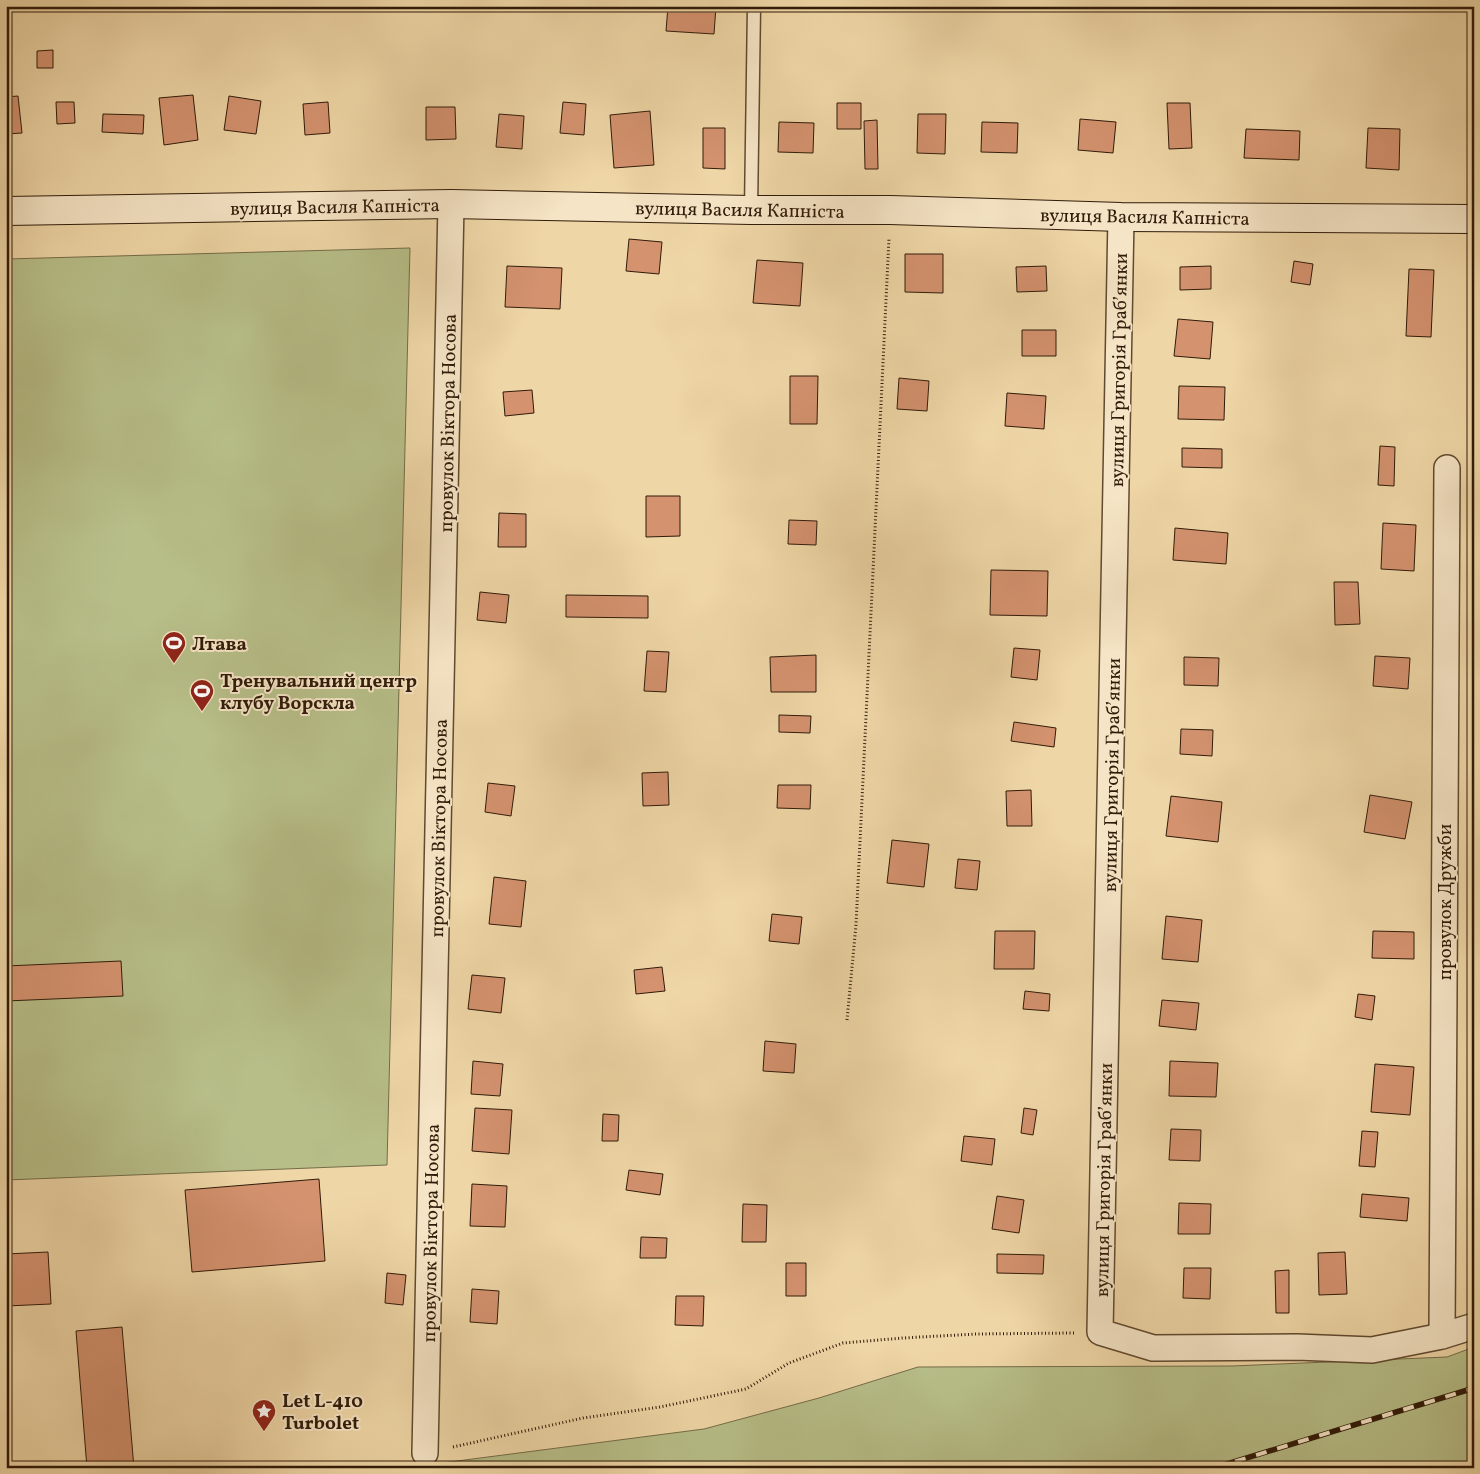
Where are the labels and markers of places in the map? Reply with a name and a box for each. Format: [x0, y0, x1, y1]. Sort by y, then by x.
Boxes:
sports icon: Лтава [161, 630, 187, 664]
place label: Лтава [192, 632, 247, 658]
place label: Тренувальний центр клубу Ворскла [220, 669, 417, 717]
sports icon: Тренувальний центр клубу Ворскла [189, 678, 215, 712]
place label: Let L-410 Turbolet [282, 1389, 363, 1437]
place icon: Let L-410 Turbolet [251, 1398, 277, 1432]

